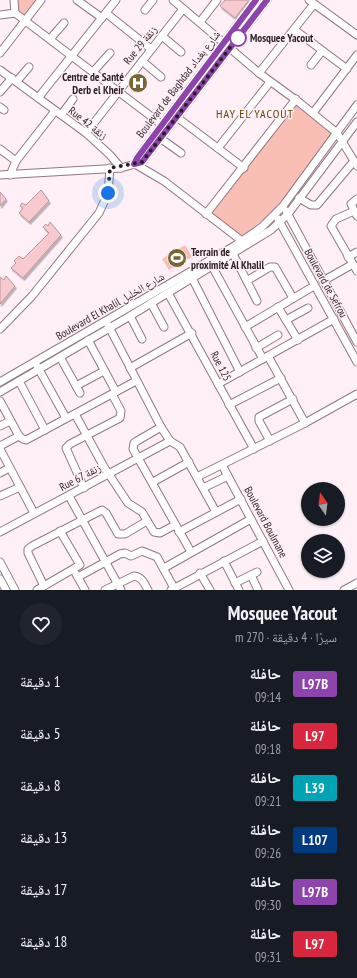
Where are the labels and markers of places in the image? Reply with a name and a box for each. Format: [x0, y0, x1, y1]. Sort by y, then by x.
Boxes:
marker: Mosquee Yacout [229, 29, 247, 47]
place label: Mosquee Yacout [250, 31, 314, 45]
place label: Centre de Santé Derb el Kheir [62, 70, 125, 97]
hospital icon: Centre de Santé Derb el Kheir [127, 72, 149, 94]
place label: Terrain de proximité Al Khalil [191, 245, 264, 272]
sports icon: Terrain de proximité Al Khalil [166, 247, 188, 269]

